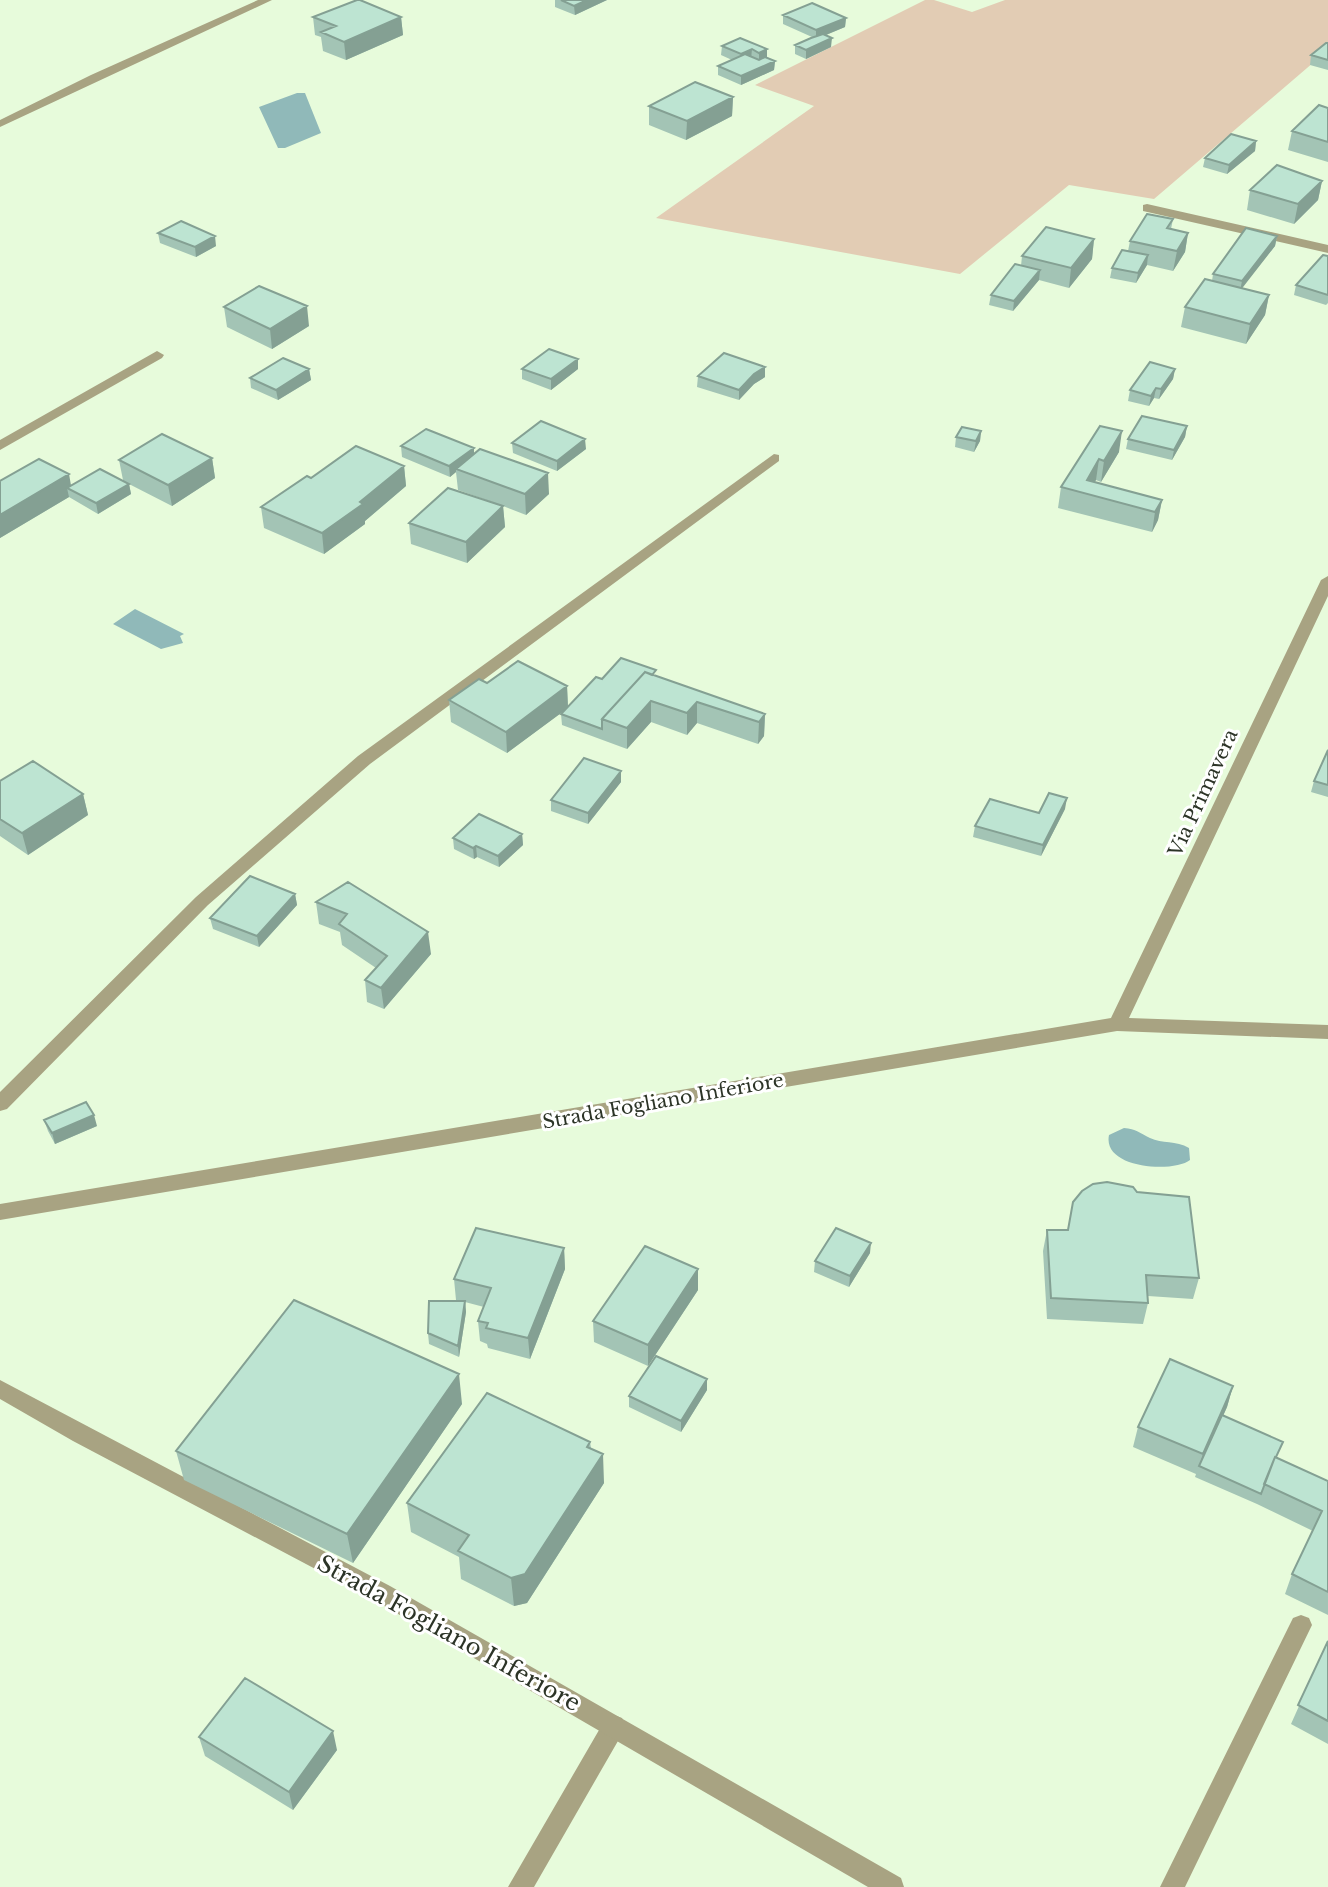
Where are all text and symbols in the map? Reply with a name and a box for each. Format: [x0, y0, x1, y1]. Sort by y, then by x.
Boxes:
street label: Via Primavera [1163, 725, 1243, 861]
street label: Strada Fogliano Inferiore [541, 1068, 785, 1134]
street label: Strada Fogliano Inferiore [313, 1549, 585, 1717]

